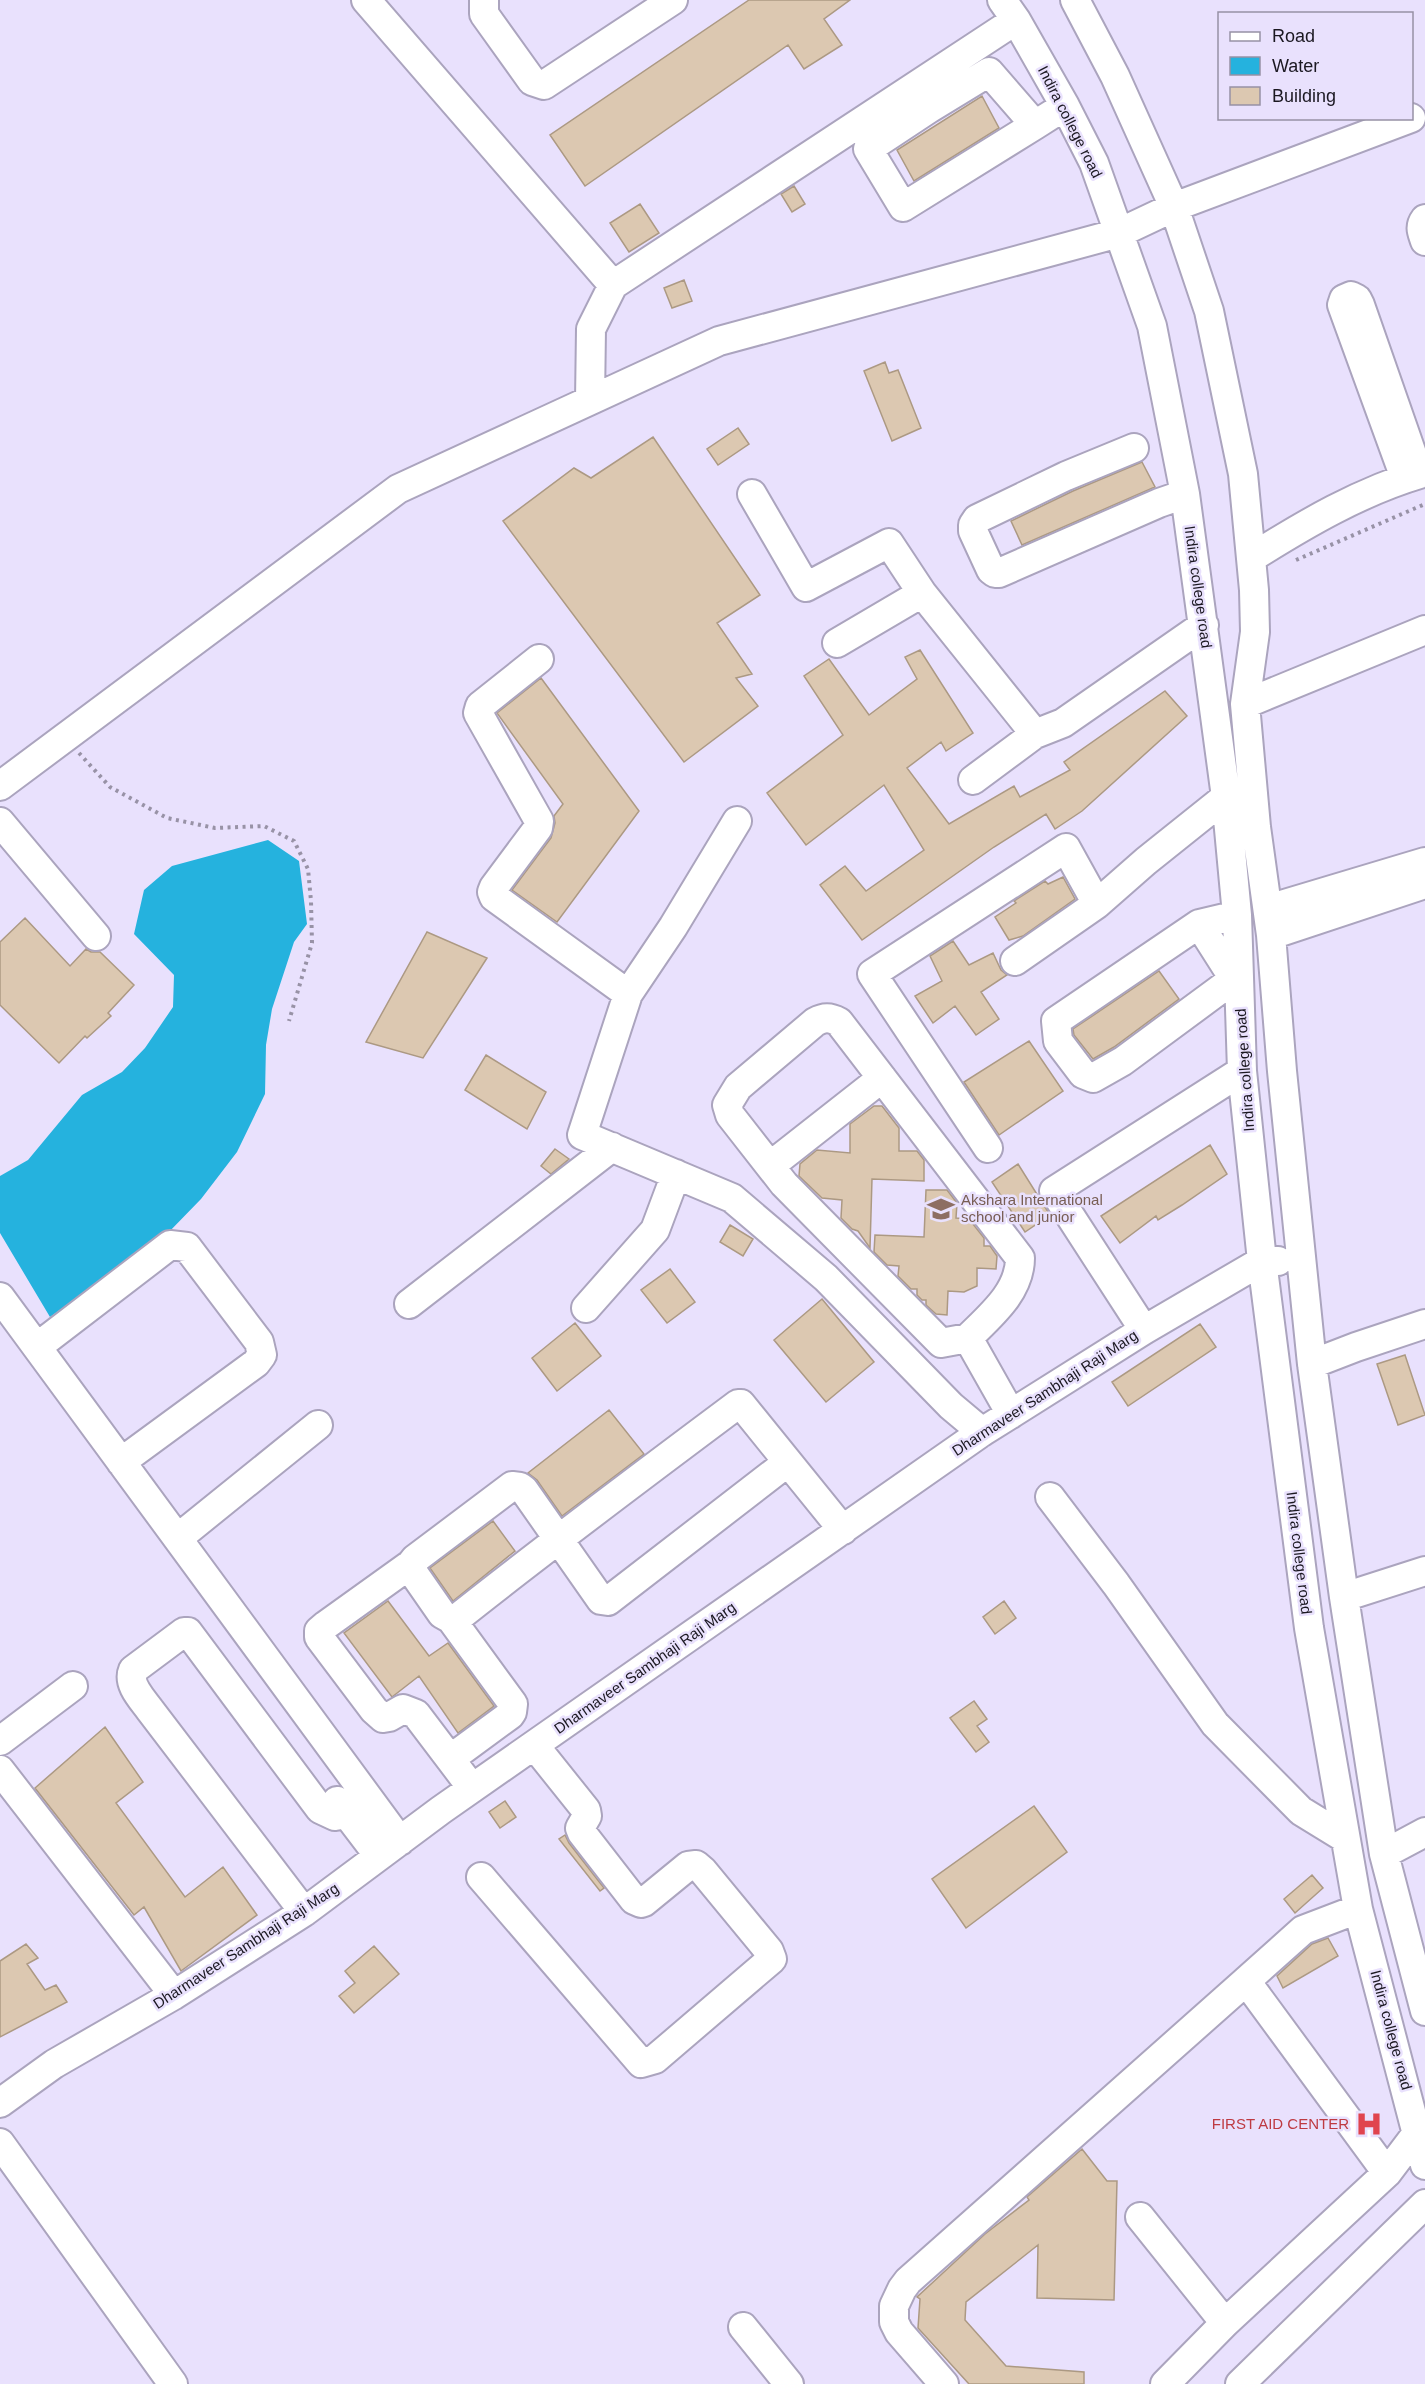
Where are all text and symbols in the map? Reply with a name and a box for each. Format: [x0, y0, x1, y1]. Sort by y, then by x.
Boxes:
legend [1218, 12, 1413, 120]
text: Road [1272, 26, 1315, 46]
text: Water [1272, 56, 1319, 76]
street label: Indira college road [1035, 63, 1106, 181]
text: Building [1272, 86, 1336, 106]
street label: Indira college road [1181, 525, 1216, 649]
street label: Indira college road [1232, 1008, 1257, 1132]
place label: Akshara International school and junior [961, 1191, 1103, 1225]
school or university icon: Akshara International school and junior [926, 1194, 956, 1224]
street label: Dharmaveer Sambhaji Raji Marg [949, 1326, 1141, 1459]
street label: Indira college road [1284, 1491, 1315, 1615]
street label: Dharmaveer Sambhaji Raji Marg [551, 1598, 739, 1737]
street label: Dharmaveer Sambhaji Raji Marg [150, 1879, 342, 2012]
street label: Indira college road [1367, 1968, 1416, 2092]
hospital icon: FIRST AID CENTER [1354, 2109, 1384, 2139]
place label: FIRST AID CENTER [1212, 2115, 1349, 2132]

